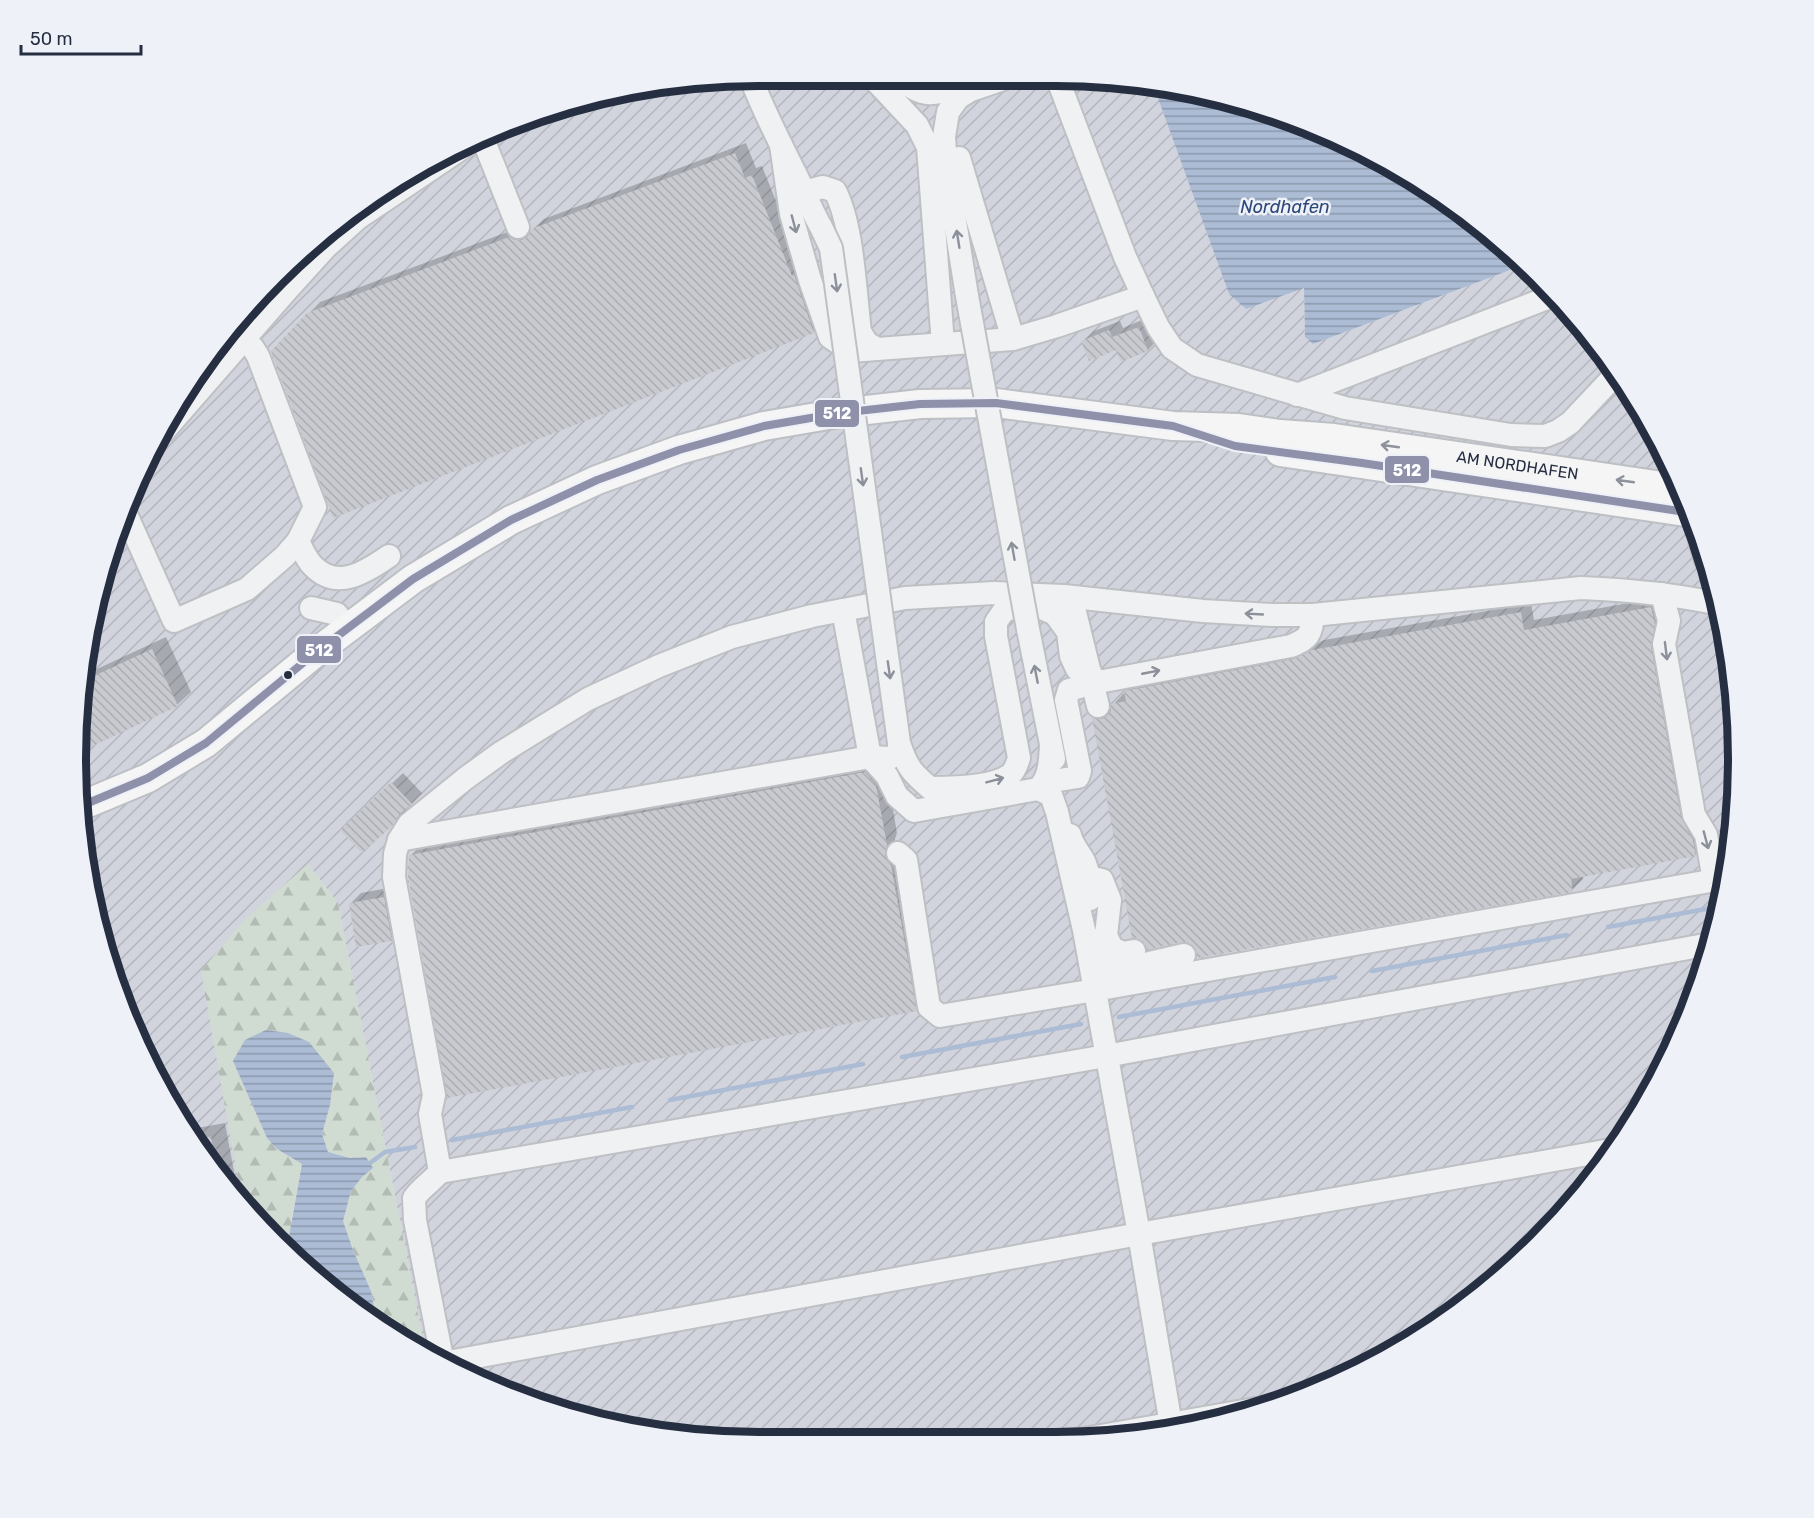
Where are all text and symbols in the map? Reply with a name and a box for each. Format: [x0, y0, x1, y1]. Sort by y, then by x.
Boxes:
scale bar [21, 18, 141, 56]
text: 50 m [30, 28, 73, 50]
water label: Nordhafen [1240, 196, 1330, 218]
one-way arrow [789, 214, 800, 233]
one-way arrow [952, 229, 963, 249]
one-way arrow [831, 273, 842, 293]
line badge: 512 [814, 399, 860, 428]
text: 512 [823, 404, 851, 423]
one-way arrow [1381, 441, 1401, 452]
street label: AM NORDHAFEN [1455, 447, 1580, 483]
line badge: 512 [1384, 455, 1430, 484]
text: 512 [1393, 461, 1421, 480]
one-way arrow [857, 466, 868, 486]
one-way arrow [1615, 475, 1635, 486]
one-way arrow [1008, 542, 1019, 561]
one-way arrow [1245, 608, 1265, 619]
line badge: 512 [296, 635, 342, 664]
text: 512 [305, 641, 333, 660]
one-way arrow [1660, 641, 1671, 661]
one-way arrow [883, 659, 894, 679]
one-way arrow [1030, 665, 1041, 685]
one-way arrow [1140, 666, 1160, 677]
unlabelled marker [282, 669, 294, 681]
one-way arrow [985, 774, 1004, 786]
one-way arrow [1701, 830, 1713, 849]

